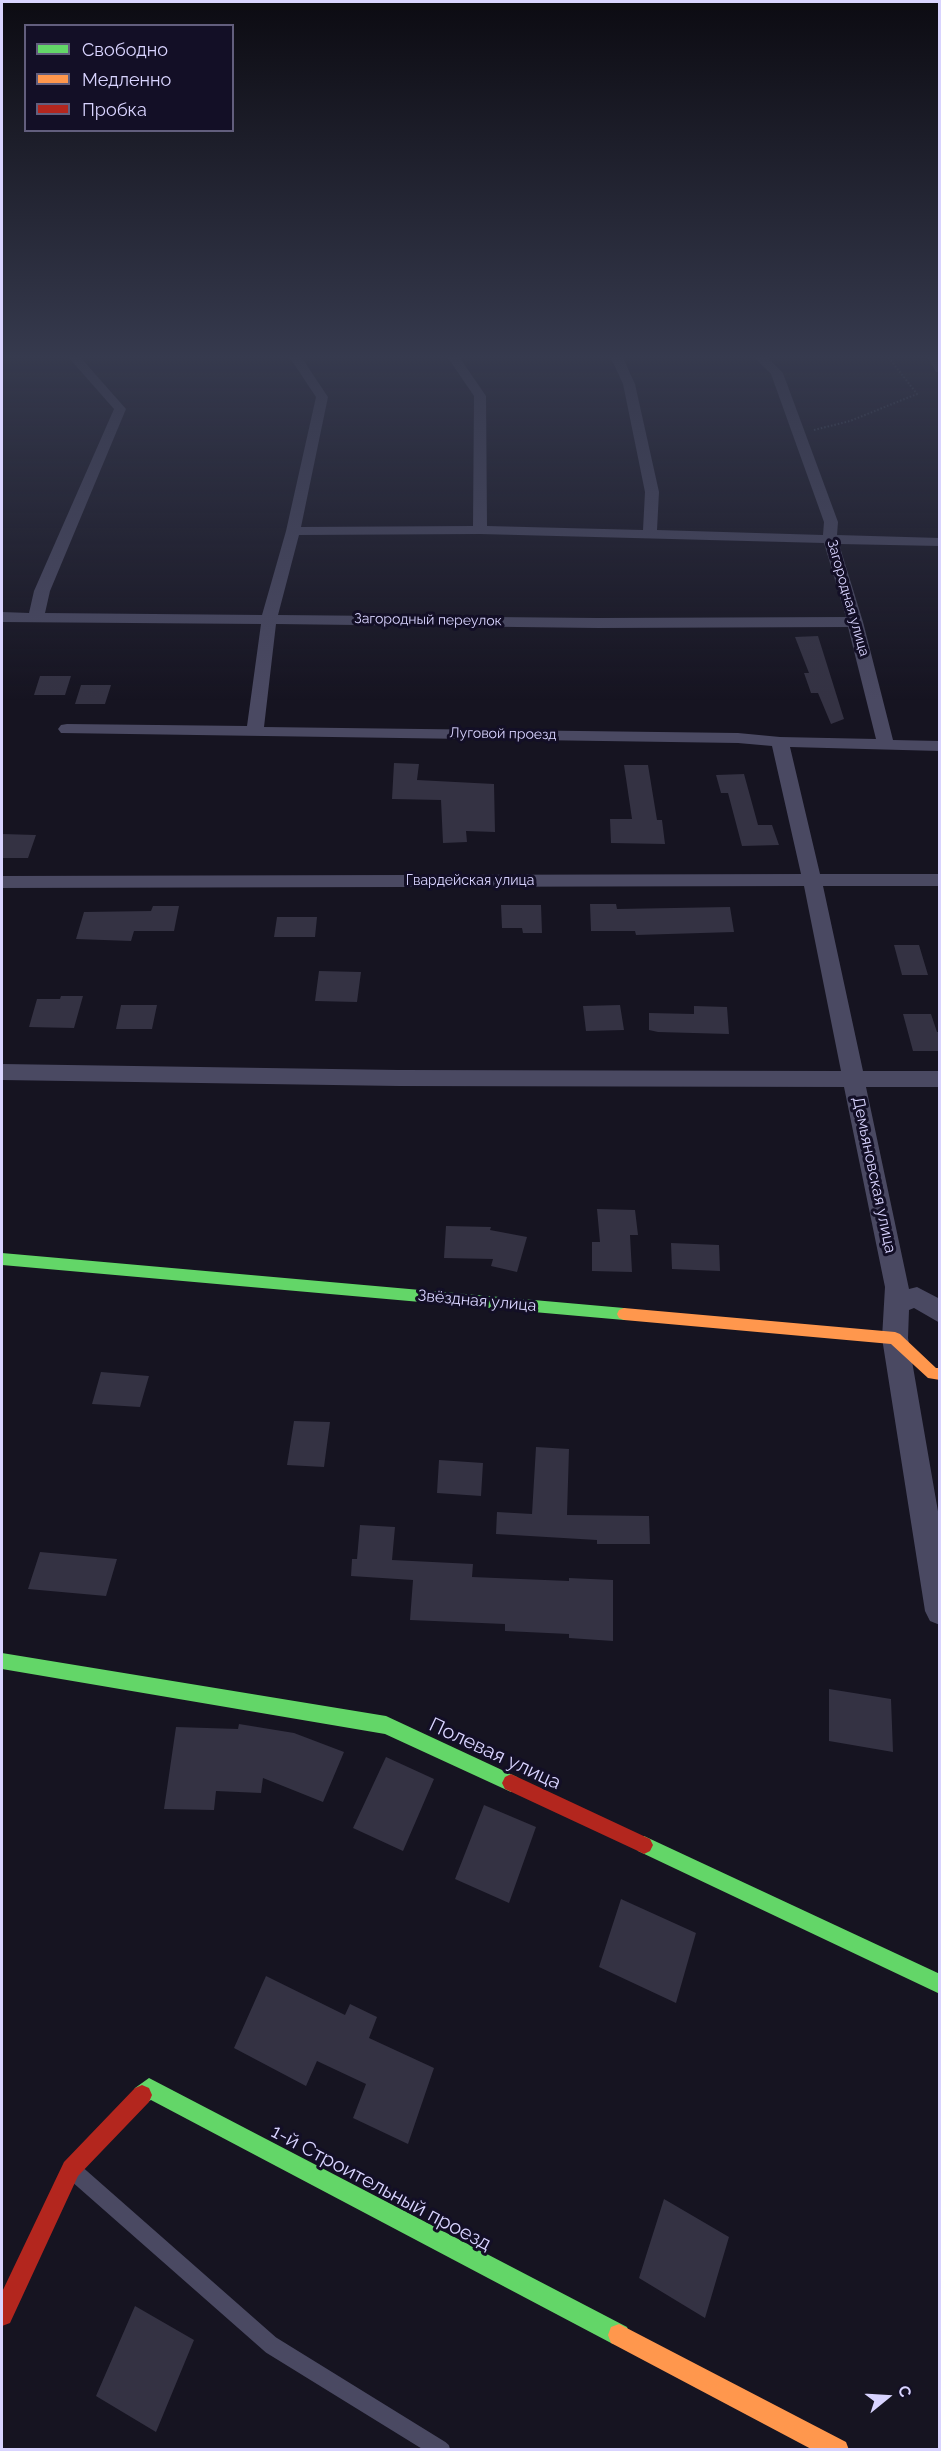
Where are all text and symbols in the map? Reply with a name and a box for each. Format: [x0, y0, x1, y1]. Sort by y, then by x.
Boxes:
legend [24, 24, 234, 132]
text: Свободно [82, 39, 168, 60]
text: Медленно [82, 69, 171, 90]
text: Пробка [82, 99, 147, 120]
street label: Загородная улица [823, 538, 873, 658]
street label: Загородный переулок [354, 610, 502, 630]
street label: Луговой проезд [449, 725, 557, 743]
street label: Гвардейская улица [406, 873, 534, 889]
street label: Демьяновская улица [848, 1095, 900, 1255]
street label: Звёздная улица [417, 1286, 537, 1316]
street label: Полевая улица [425, 1713, 565, 1795]
street label: 1-й Строительный проезд [267, 2120, 495, 2256]
north arrow [857, 2367, 917, 2427]
text: С [894, 2383, 915, 2399]

